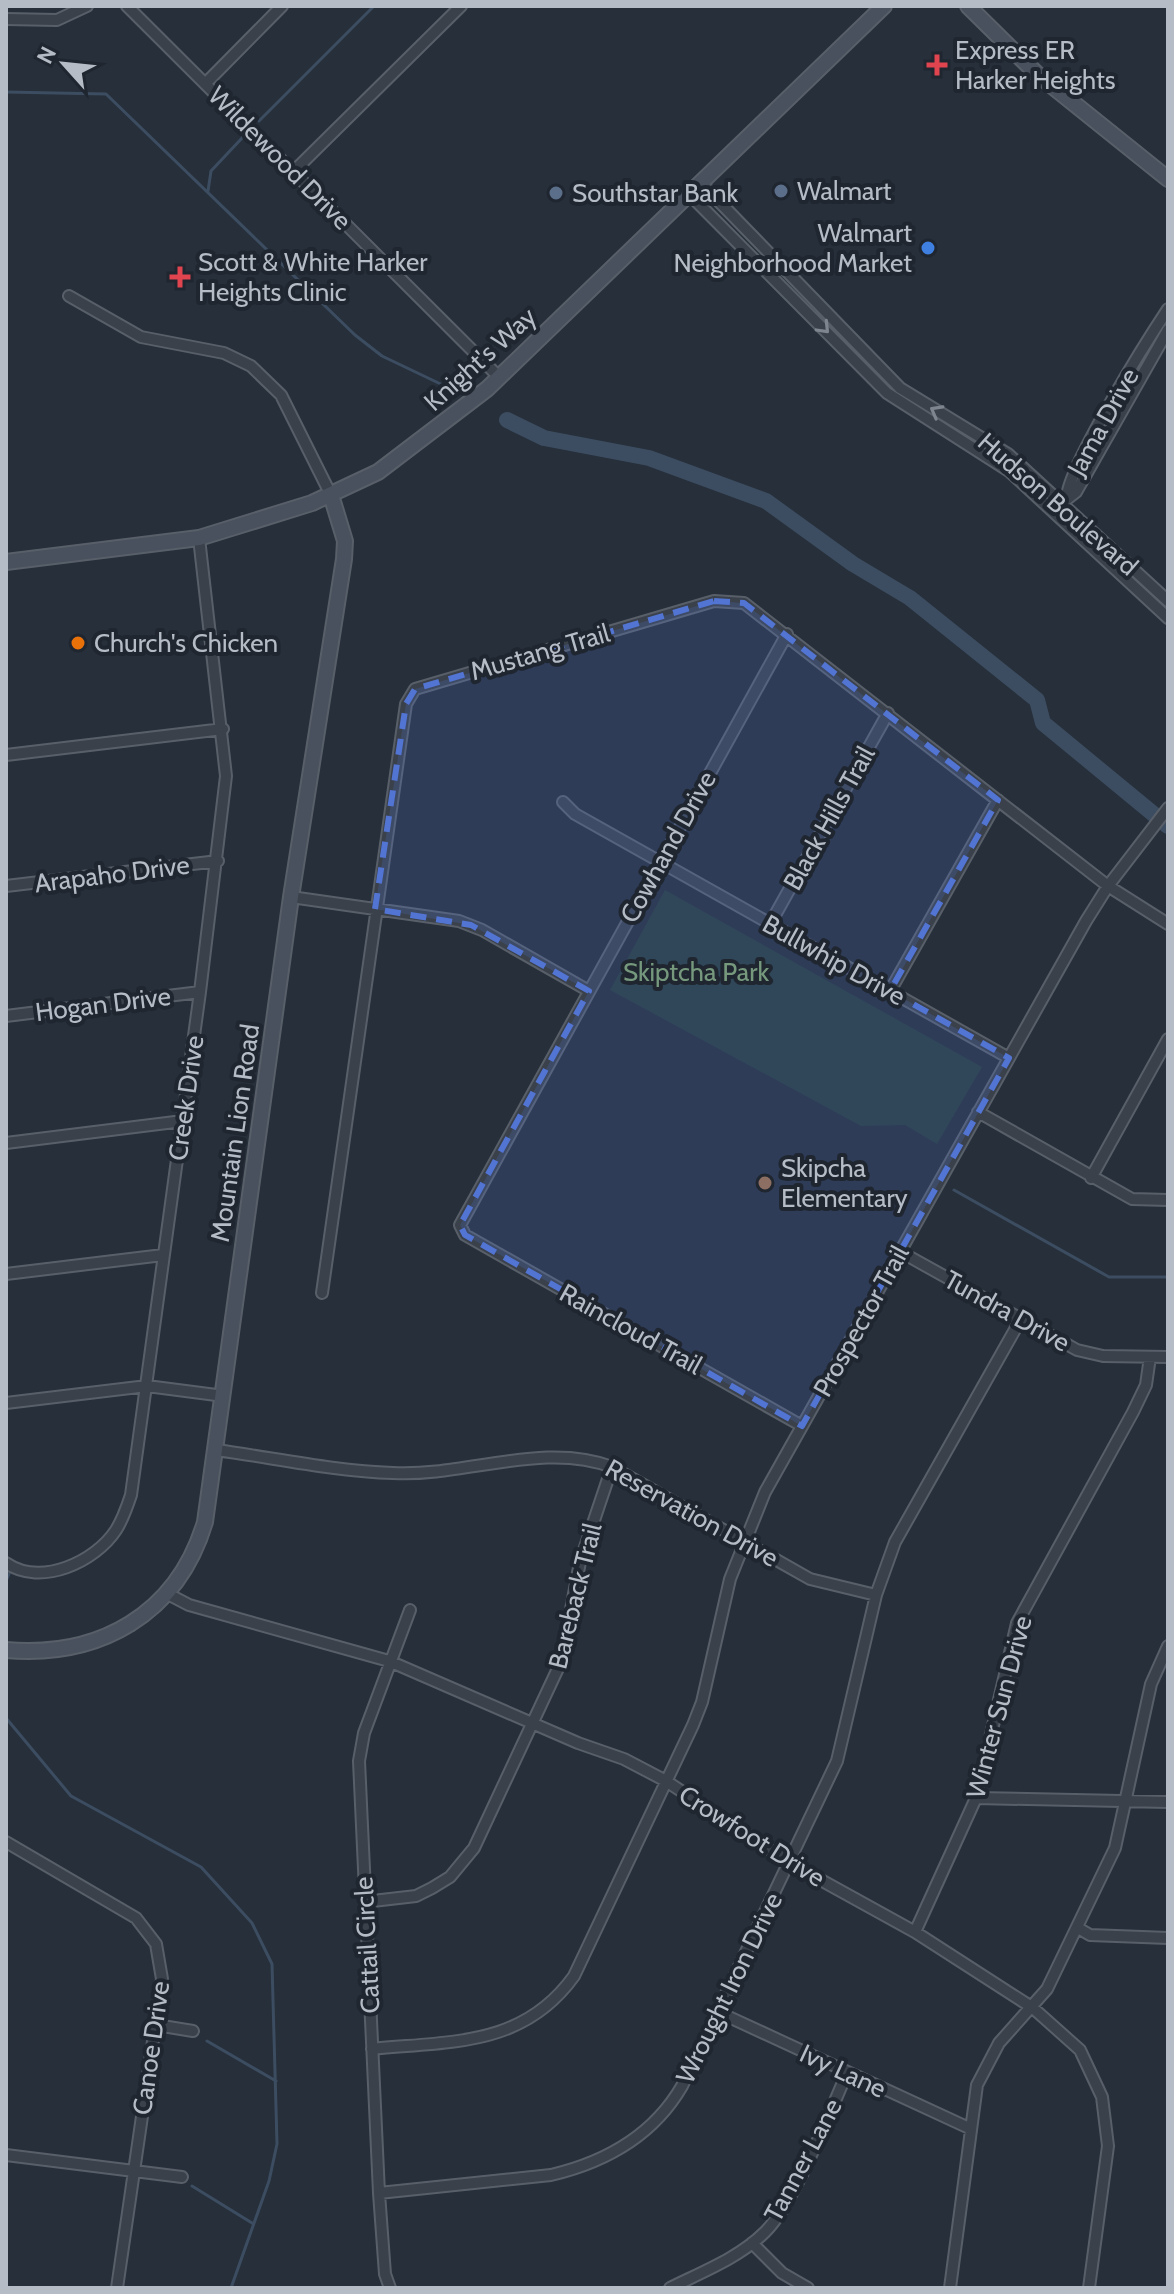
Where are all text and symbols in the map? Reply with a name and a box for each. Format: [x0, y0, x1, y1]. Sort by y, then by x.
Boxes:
north arrow [24, 24, 104, 104]
place label: Express ER Harker Heights [955, 34, 1116, 96]
text: N [31, 42, 62, 68]
marker: Express ER Harker Heights [926, 54, 948, 76]
street label: Wildewood Drive [202, 80, 358, 236]
place label: Walmart [797, 175, 892, 207]
place label: Southstar Bank [572, 177, 739, 209]
marker: Walmart [772, 182, 790, 200]
marker: Southstar Bank [547, 184, 565, 202]
place label: Walmart Neighborhood Market [673, 217, 912, 279]
marker: Walmart Neighborhood Market [919, 239, 937, 257]
place label: Scott & White Harker Heights Clinic [198, 246, 428, 308]
marker: Scott & White Harker Heights Clinic [169, 266, 191, 288]
street label: Knight's Way [417, 300, 543, 418]
one-way arrow [815, 319, 829, 333]
street label: Jama Drive [1060, 363, 1146, 482]
one-way arrow [929, 405, 944, 420]
street label: Hudson Boulevard [971, 426, 1145, 582]
street label: Mustang Trail [467, 617, 613, 687]
place label: Church's Chicken [94, 627, 278, 659]
marker: Church's Chicken [69, 634, 87, 652]
street label: Black Hills Trail [776, 740, 882, 896]
street label: Cowhand Drive [613, 766, 723, 928]
street label: Arapaho Drive [33, 849, 191, 899]
street label: Bullwhip Drive [757, 908, 911, 1012]
park label: Skiptcha Park [623, 956, 769, 988]
street label: Hogan Drive [33, 980, 173, 1028]
street label: Mountain Lion Road [204, 1022, 266, 1244]
street label: Creek Drive [161, 1033, 211, 1163]
place label: Skipcha Elementary [781, 1152, 908, 1214]
marker: Skipcha Elementary [756, 1174, 774, 1192]
street label: Prospector Trail [806, 1240, 916, 1402]
street label: Tundra Drive [939, 1263, 1075, 1359]
street label: Raincloud Trail [554, 1277, 708, 1381]
street label: Reservation Drive [600, 1452, 784, 1574]
street label: Bareback Trail [541, 1520, 609, 1672]
street label: Winter Sun Drive [959, 1612, 1039, 1802]
street label: Crowfoot Drive [673, 1778, 831, 1894]
street label: Cattail Circle [347, 1876, 387, 2014]
street label: Wrought Iron Drive [669, 1887, 789, 2089]
street label: Canoe Drive [126, 1979, 176, 2117]
street label: Ivy Lane [795, 2037, 891, 2105]
street label: Tanner Lane [757, 2093, 849, 2227]

